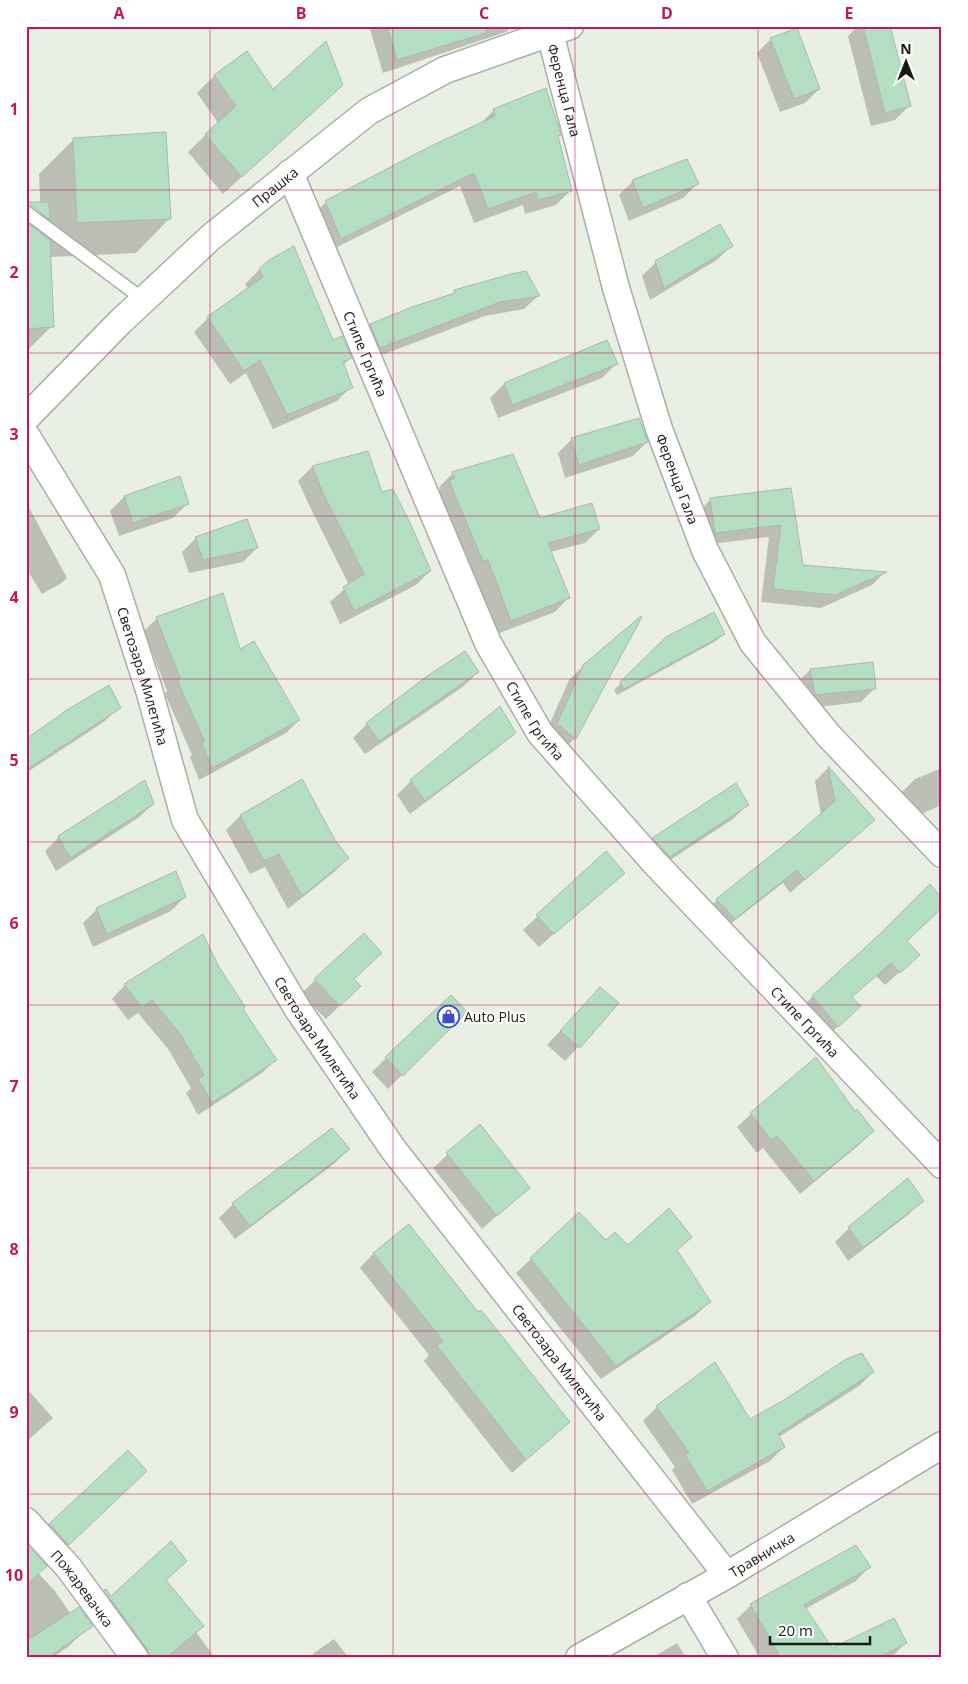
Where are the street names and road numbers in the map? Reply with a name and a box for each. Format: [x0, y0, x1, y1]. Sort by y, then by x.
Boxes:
street label: Ференца Гала [544, 42, 586, 139]
street label: Прашка [247, 162, 301, 211]
street label: Стипе Гргића [340, 308, 393, 400]
street label: Ференца Гала [652, 431, 704, 527]
street label: Светозара Милетића [113, 604, 173, 747]
street label: Стипе Гргића [502, 677, 569, 764]
street label: Светозара Милетића [271, 973, 366, 1103]
street label: Стипе Гргића [767, 982, 844, 1061]
street label: Светозара Милетића [508, 1300, 612, 1424]
street label: Травничка [725, 1527, 798, 1581]
street label: Пожаревачка [47, 1545, 118, 1631]

